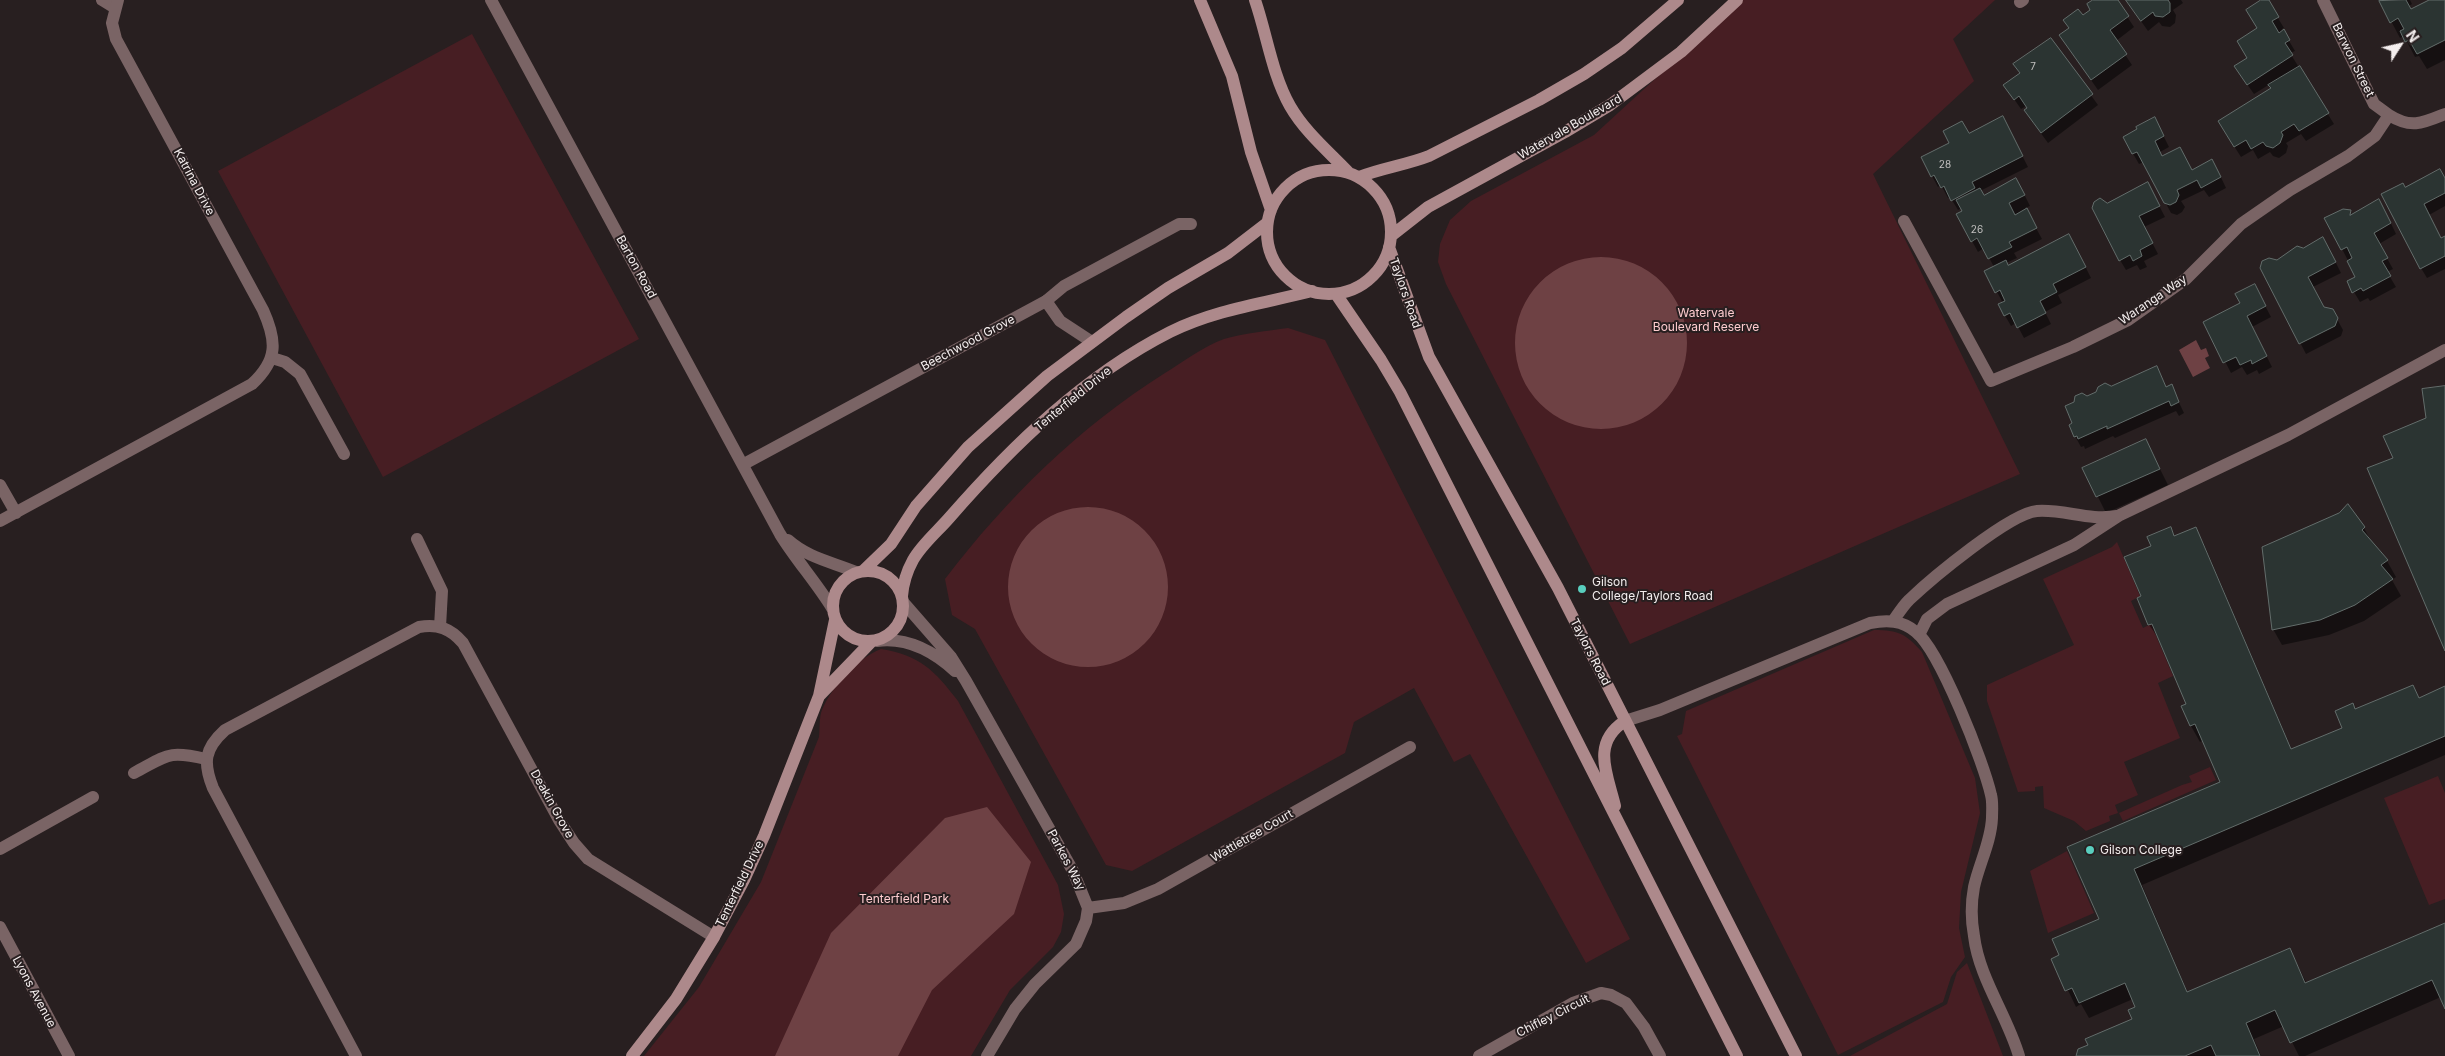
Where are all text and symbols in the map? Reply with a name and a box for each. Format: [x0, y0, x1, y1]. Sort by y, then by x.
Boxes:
north arrow [2375, 20, 2425, 70]
street label: Barwon Street [2329, 21, 2377, 99]
text: N [2403, 27, 2423, 45]
house number: 7 [2030, 61, 2036, 73]
street label: Watervale Boulevard [1516, 91, 1624, 163]
street label: Katrina Drive [170, 146, 218, 218]
house number: 28 [1939, 159, 1951, 171]
house number: 26 [1971, 224, 1983, 236]
street label: Barton Road [613, 233, 659, 301]
street label: Taylors Road [1386, 256, 1424, 330]
street label: Waranga Way [2117, 272, 2189, 328]
park label: Watervale Boulevard Reserve [1653, 306, 1759, 334]
street label: Beechwood Grove [919, 312, 1017, 374]
street label: Tenterfield Drive [1032, 364, 1114, 434]
place label: Gilson College/Taylors Road [1592, 575, 1713, 603]
marker: Gilson College/Taylors Road [1576, 583, 1588, 595]
street label: Taylors Road [1567, 616, 1613, 688]
street label: Deakin Grove [527, 767, 577, 841]
street label: Wattletree Court [1208, 807, 1296, 865]
street label: Parkes Way [1044, 827, 1088, 893]
street label: Tenterfield Drive [713, 839, 767, 929]
place label: Gilson College [2100, 843, 2182, 857]
marker: Gilson College [2084, 844, 2096, 856]
park label: Tenterfield Park [859, 892, 949, 906]
street label: Lyons Avenue [9, 954, 59, 1030]
street label: Chifley Circuit [1514, 991, 1592, 1041]

